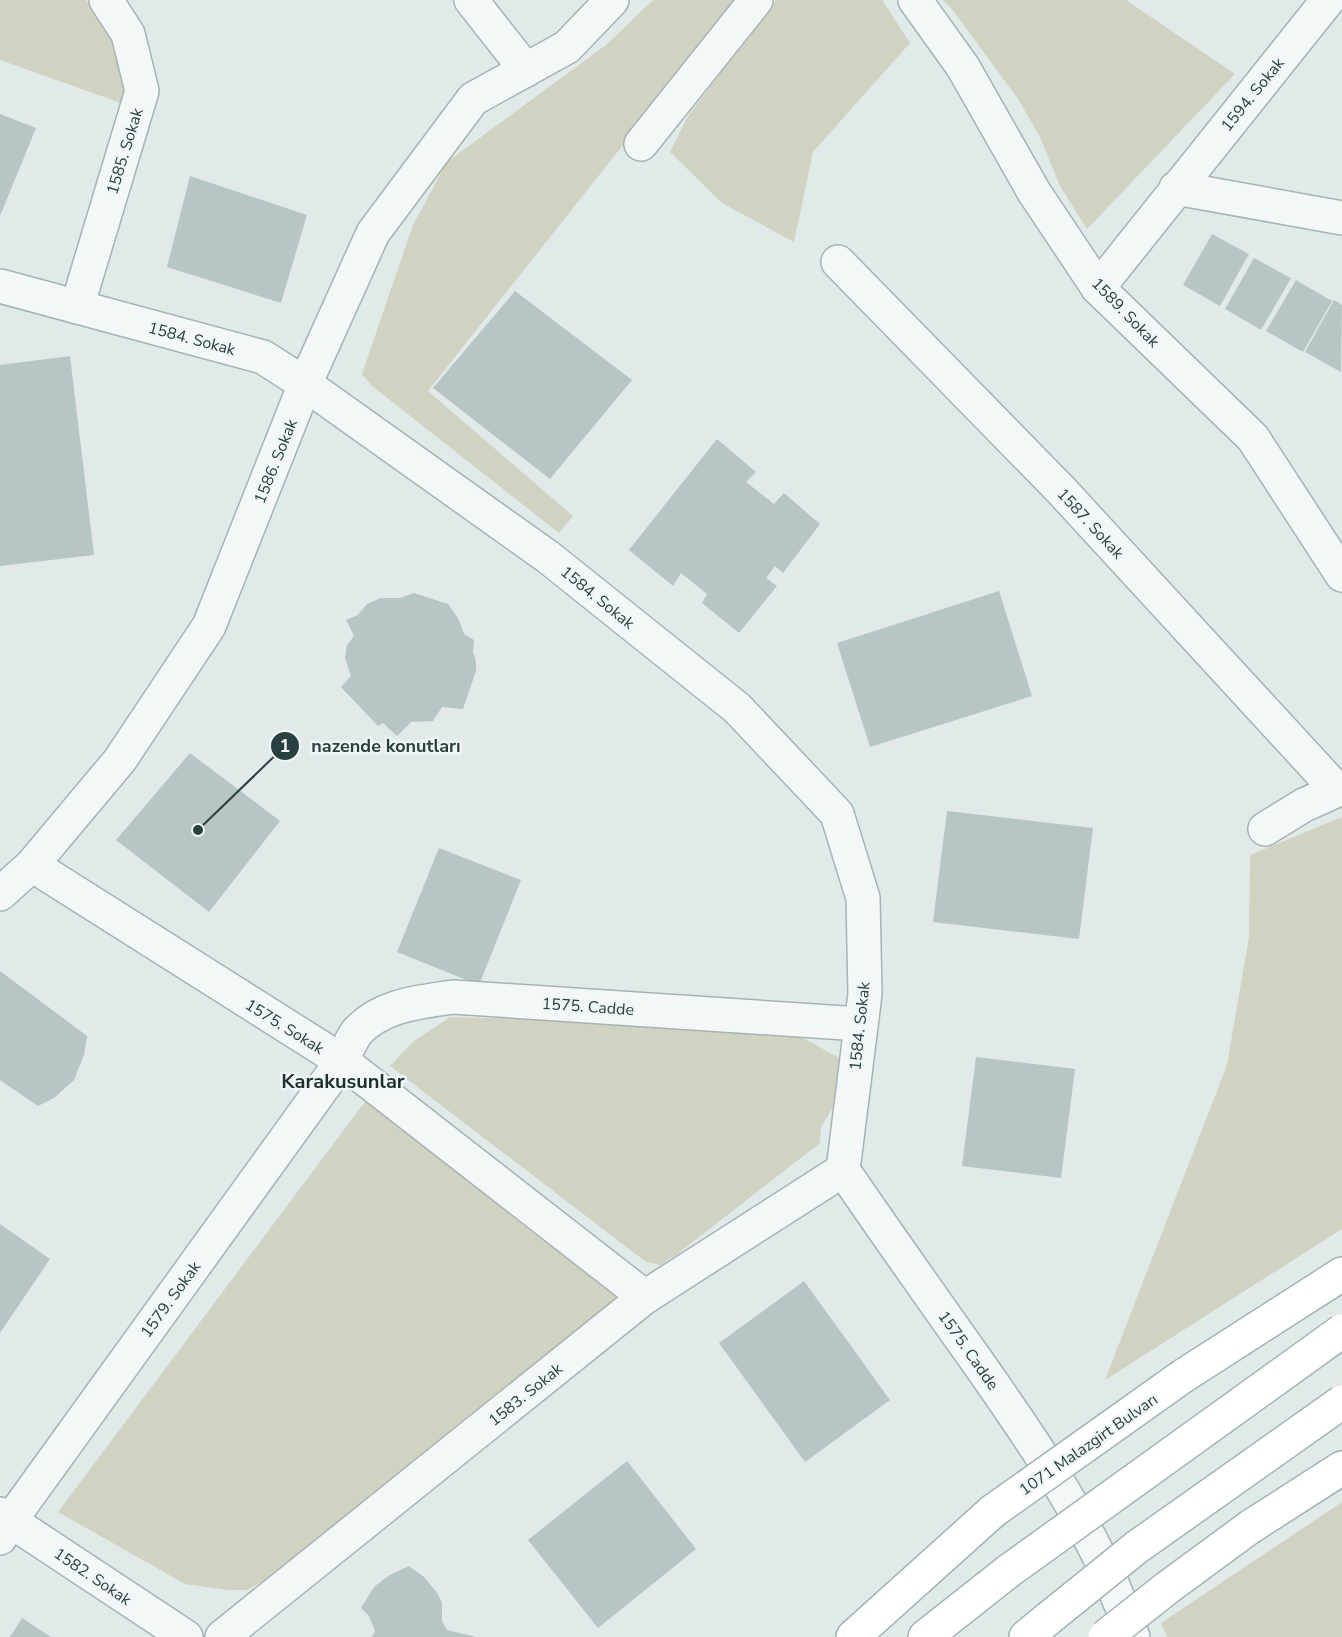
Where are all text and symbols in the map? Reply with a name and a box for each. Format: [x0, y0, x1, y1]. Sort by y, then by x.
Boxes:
street label: 1594. Sokak [1216, 52, 1290, 136]
street label: 1585. Sokak [101, 104, 149, 197]
street label: 1589. Sokak [1086, 273, 1165, 353]
street label: 1584. Sokak [146, 317, 239, 361]
street label: 1586. Sokak [249, 415, 303, 507]
street label: 1587. Sokak [1052, 484, 1129, 565]
street label: 1584. Sokak [556, 561, 640, 635]
callout: nazende konutları [270, 728, 473, 764]
text: 1 [280, 734, 290, 758]
text: nazende konutları [311, 734, 461, 758]
street label: 1584. Sokak [844, 980, 876, 1072]
street label: 1575. Cadde [541, 993, 635, 1021]
street label: 1575. Sokak [241, 994, 329, 1060]
district label: Karakusunlar [281, 1068, 405, 1095]
street label: 1579. Sokak [136, 1256, 207, 1342]
street label: 1575. Cadde [933, 1306, 1004, 1395]
street label: 1583. Sokak [484, 1358, 568, 1431]
street label: 1071 Malazgirt Bulvarı [1015, 1389, 1162, 1501]
street label: 1582. Sokak [49, 1543, 136, 1611]

